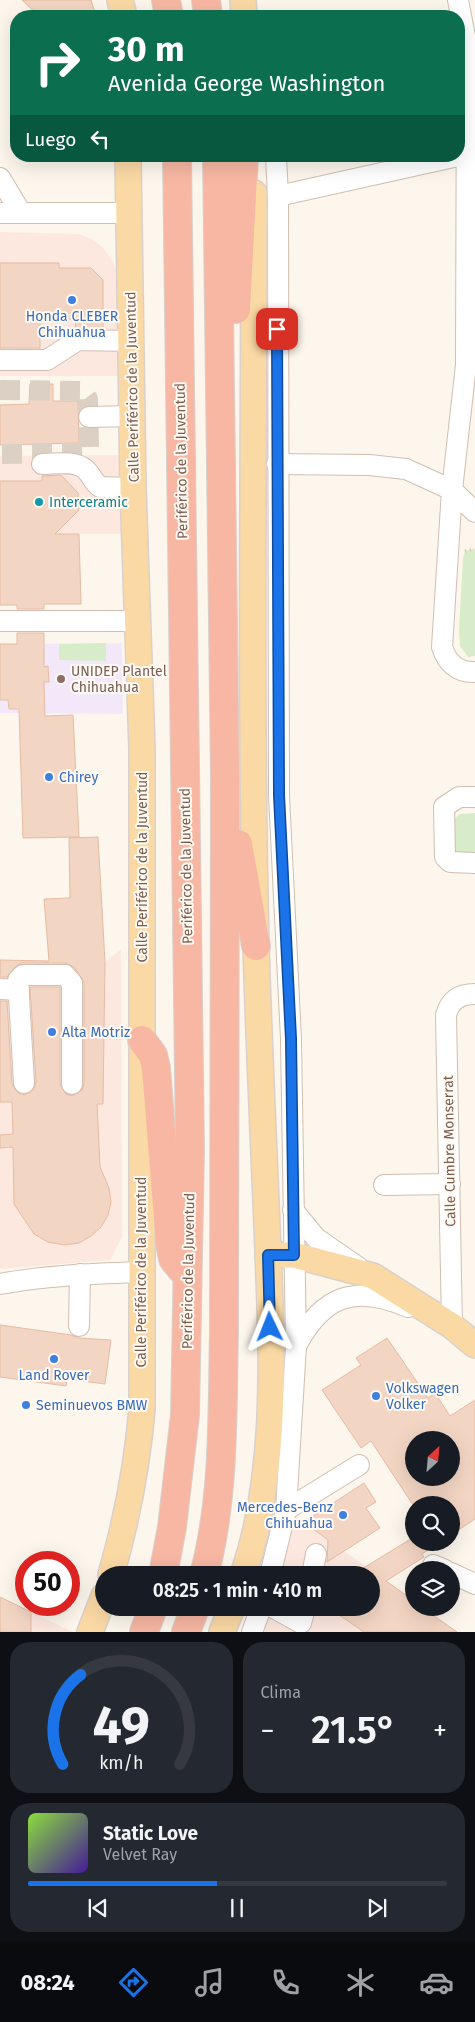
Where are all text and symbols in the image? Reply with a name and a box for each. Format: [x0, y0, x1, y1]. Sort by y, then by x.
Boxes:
text: 30 m [108, 28, 185, 70]
icon: right [25, 30, 90, 95]
text: Avenida George Washington [108, 70, 386, 97]
icon: left [86, 125, 114, 153]
text: Luego [25, 128, 76, 151]
street label: Calle Periférico de la Juventud [122, 291, 143, 483]
marker: Honda CLEBER Chihuahua [66, 294, 78, 306]
place label: Honda CLEBER Chihuahua [26, 308, 119, 341]
pin [256, 308, 298, 350]
icon: arrive [263, 315, 291, 343]
street label: Periférico de la Juventud [172, 383, 191, 539]
place label: Interceramic [49, 494, 128, 511]
marker: Interceramic [33, 496, 45, 508]
place label: UNIDEP Plantel Chihuahua [71, 663, 167, 696]
marker: UNIDEP Plantel Chihuahua [55, 673, 67, 685]
place label: Chirey [59, 769, 98, 786]
marker: Chirey [43, 771, 55, 783]
street label: Calle Periférico de la Juventud [134, 772, 151, 962]
street label: Periférico de la Juventud [177, 788, 196, 944]
place label: Alta Motriz [62, 1024, 130, 1041]
marker: Alta Motriz [46, 1026, 58, 1038]
street label: Calle Cumbre Monserrat [440, 1074, 459, 1227]
street label: Calle Periférico de la Juventud [133, 1177, 150, 1367]
street label: Periférico de la Juventud [179, 1193, 198, 1349]
position arrow [243, 1300, 295, 1352]
marker: Land Rover [48, 1353, 60, 1365]
place label: Land Rover [19, 1367, 90, 1384]
place label: Volkswagen Volker [386, 1380, 460, 1413]
marker: Volkswagen Volker [370, 1390, 382, 1402]
place label: Seminuevos BMW [36, 1397, 148, 1414]
marker: Seminuevos BMW [20, 1399, 32, 1411]
north arrow [405, 1431, 460, 1486]
map controls [405, 1431, 460, 1616]
button: search [405, 1496, 460, 1551]
place label: Mercedes-Benz Chihuahua [237, 1499, 333, 1532]
marker: Mercedes-Benz Chihuahua [337, 1509, 349, 1521]
speed limit sign: 50 [15, 1551, 80, 1616]
button: layers [405, 1561, 460, 1616]
text: 08:25 · 1 min · 410 m [153, 1579, 322, 1602]
text: Clima [261, 1683, 301, 1702]
text: 49 [93, 1694, 150, 1757]
text: 21.5° [311, 1707, 396, 1753]
text: − [261, 1714, 275, 1747]
text: + [433, 1714, 447, 1747]
text: km/h [99, 1752, 143, 1774]
text: Static Love [103, 1822, 198, 1845]
text: Velvet Ray [103, 1845, 177, 1864]
icon: previous [84, 1894, 112, 1922]
icon: pause [223, 1894, 251, 1922]
icon: next [363, 1894, 391, 1922]
icon: directions [116, 1965, 151, 2000]
icon: music [192, 1965, 227, 2000]
icon: phone [268, 1965, 303, 2000]
icon: climate [343, 1965, 378, 2000]
icon: car [419, 1965, 454, 2000]
text: 08:24 [20, 1969, 75, 1996]

